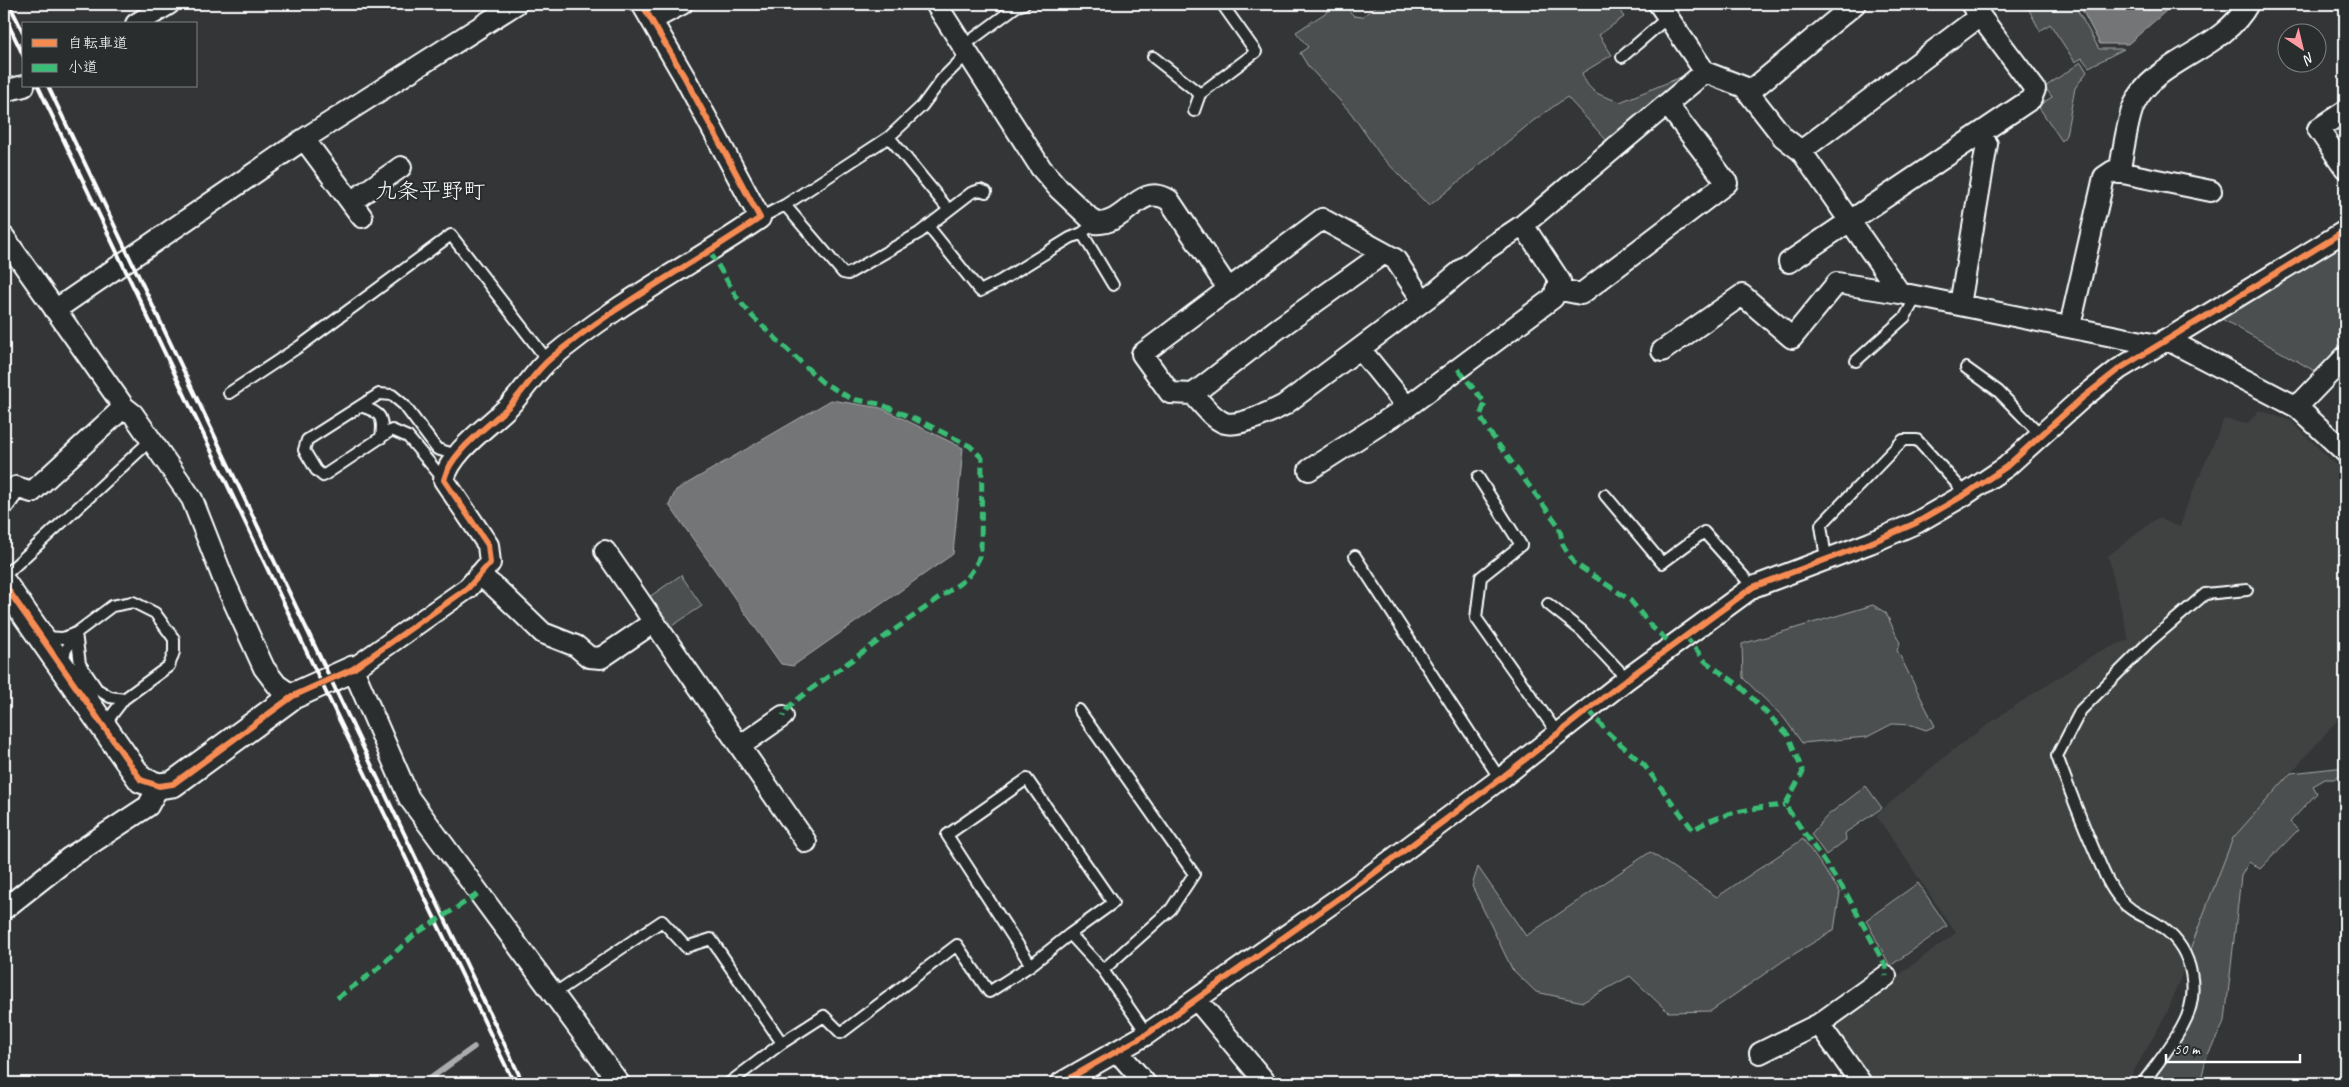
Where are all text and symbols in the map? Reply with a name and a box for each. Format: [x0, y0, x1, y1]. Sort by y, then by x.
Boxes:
legend [22, 22, 198, 88]
north arrow [2276, 22, 2326, 72]
text: 自転車道 [68, 34, 128, 53]
text: N [2299, 49, 2318, 69]
text: 小道 [68, 58, 98, 77]
district label: 九条平野町 [375, 177, 485, 205]
scale bar [2166, 1032, 2300, 1064]
text: 50 m [2174, 1040, 2201, 1059]

